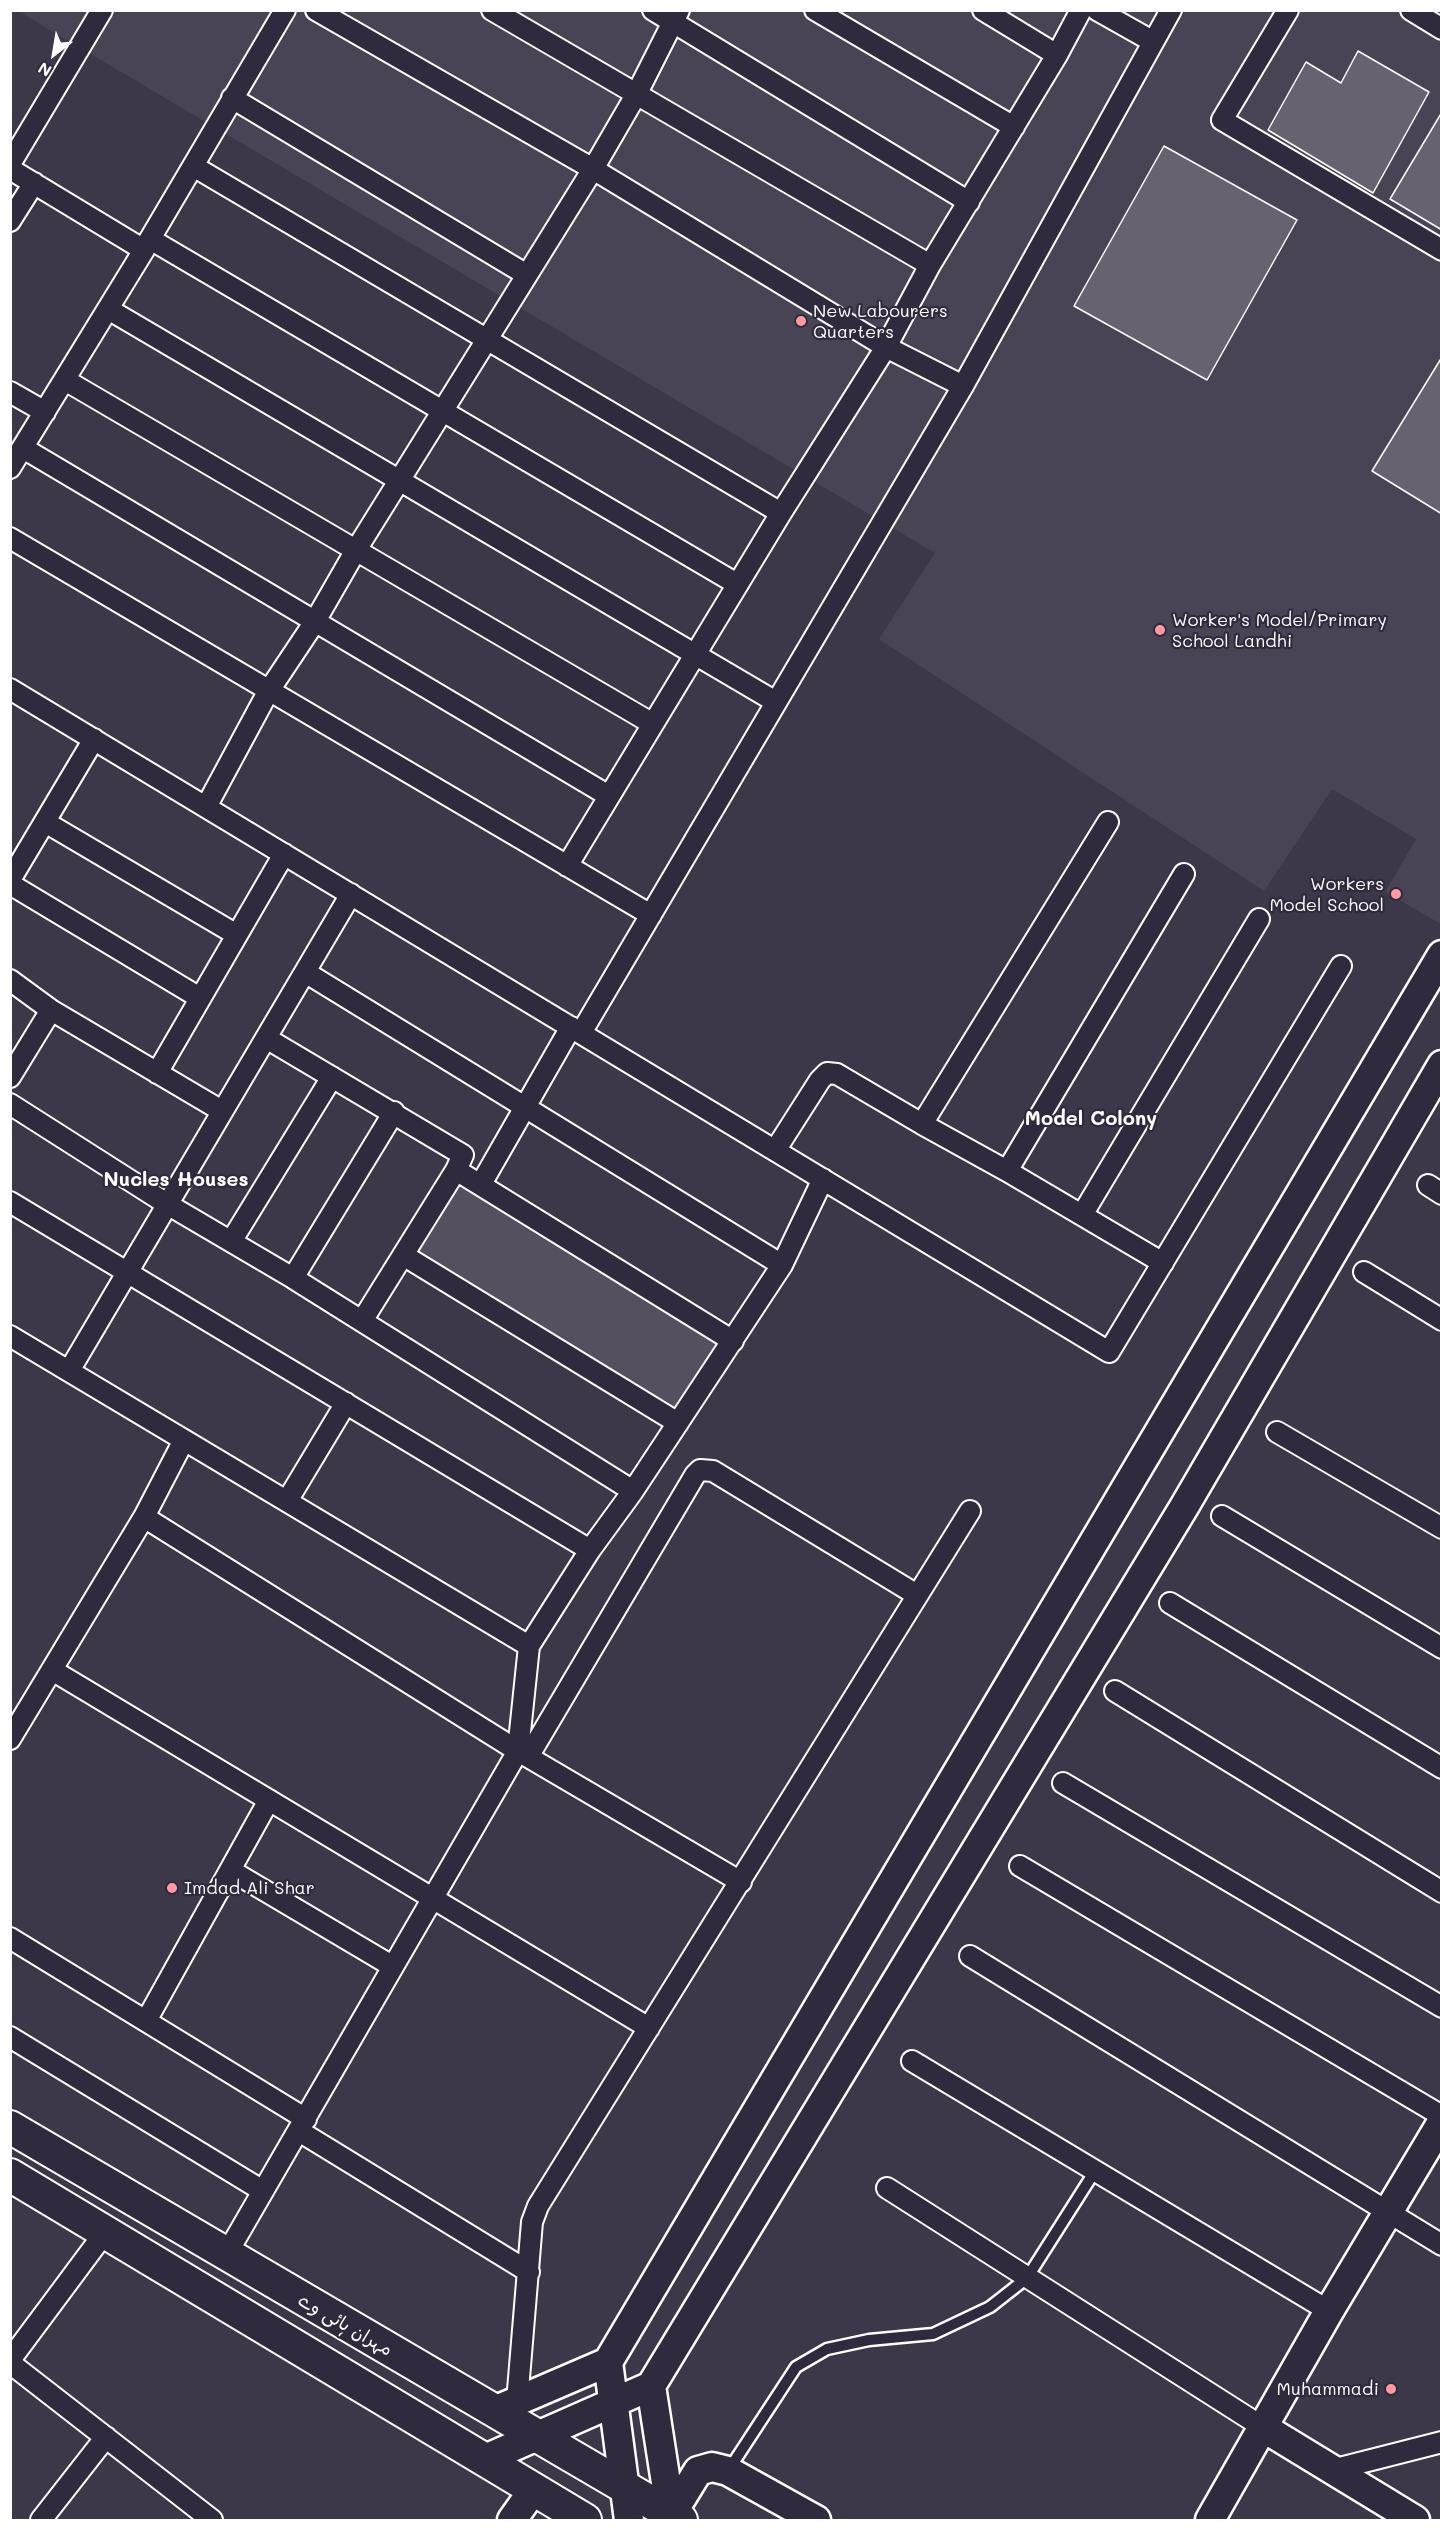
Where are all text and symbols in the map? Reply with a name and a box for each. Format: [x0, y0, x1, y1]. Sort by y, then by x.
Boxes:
north arrow [24, 24, 84, 84]
text: N [34, 58, 55, 82]
place label: New Labourers Quarters [813, 300, 948, 342]
marker: New Labourers Quarters [794, 314, 808, 328]
place label: Worker's Model/Primary School Landhi [1172, 609, 1387, 652]
marker: Worker's Model/Primary School Landhi [1153, 623, 1167, 637]
place label: Workers Model School [1269, 873, 1384, 916]
marker: Workers Model School [1389, 887, 1403, 901]
district label: Model Colony [1025, 1107, 1157, 1131]
district label: Nucles Houses [104, 1168, 248, 1192]
place label: Imdad Ali Shar [184, 1877, 315, 1899]
marker: Imdad Ali Shar [165, 1881, 179, 1895]
street label: مہران ہائی وے [294, 2289, 396, 2361]
place label: Muhammadi [1277, 2378, 1379, 2400]
marker: Muhammadi [1384, 2382, 1398, 2396]

